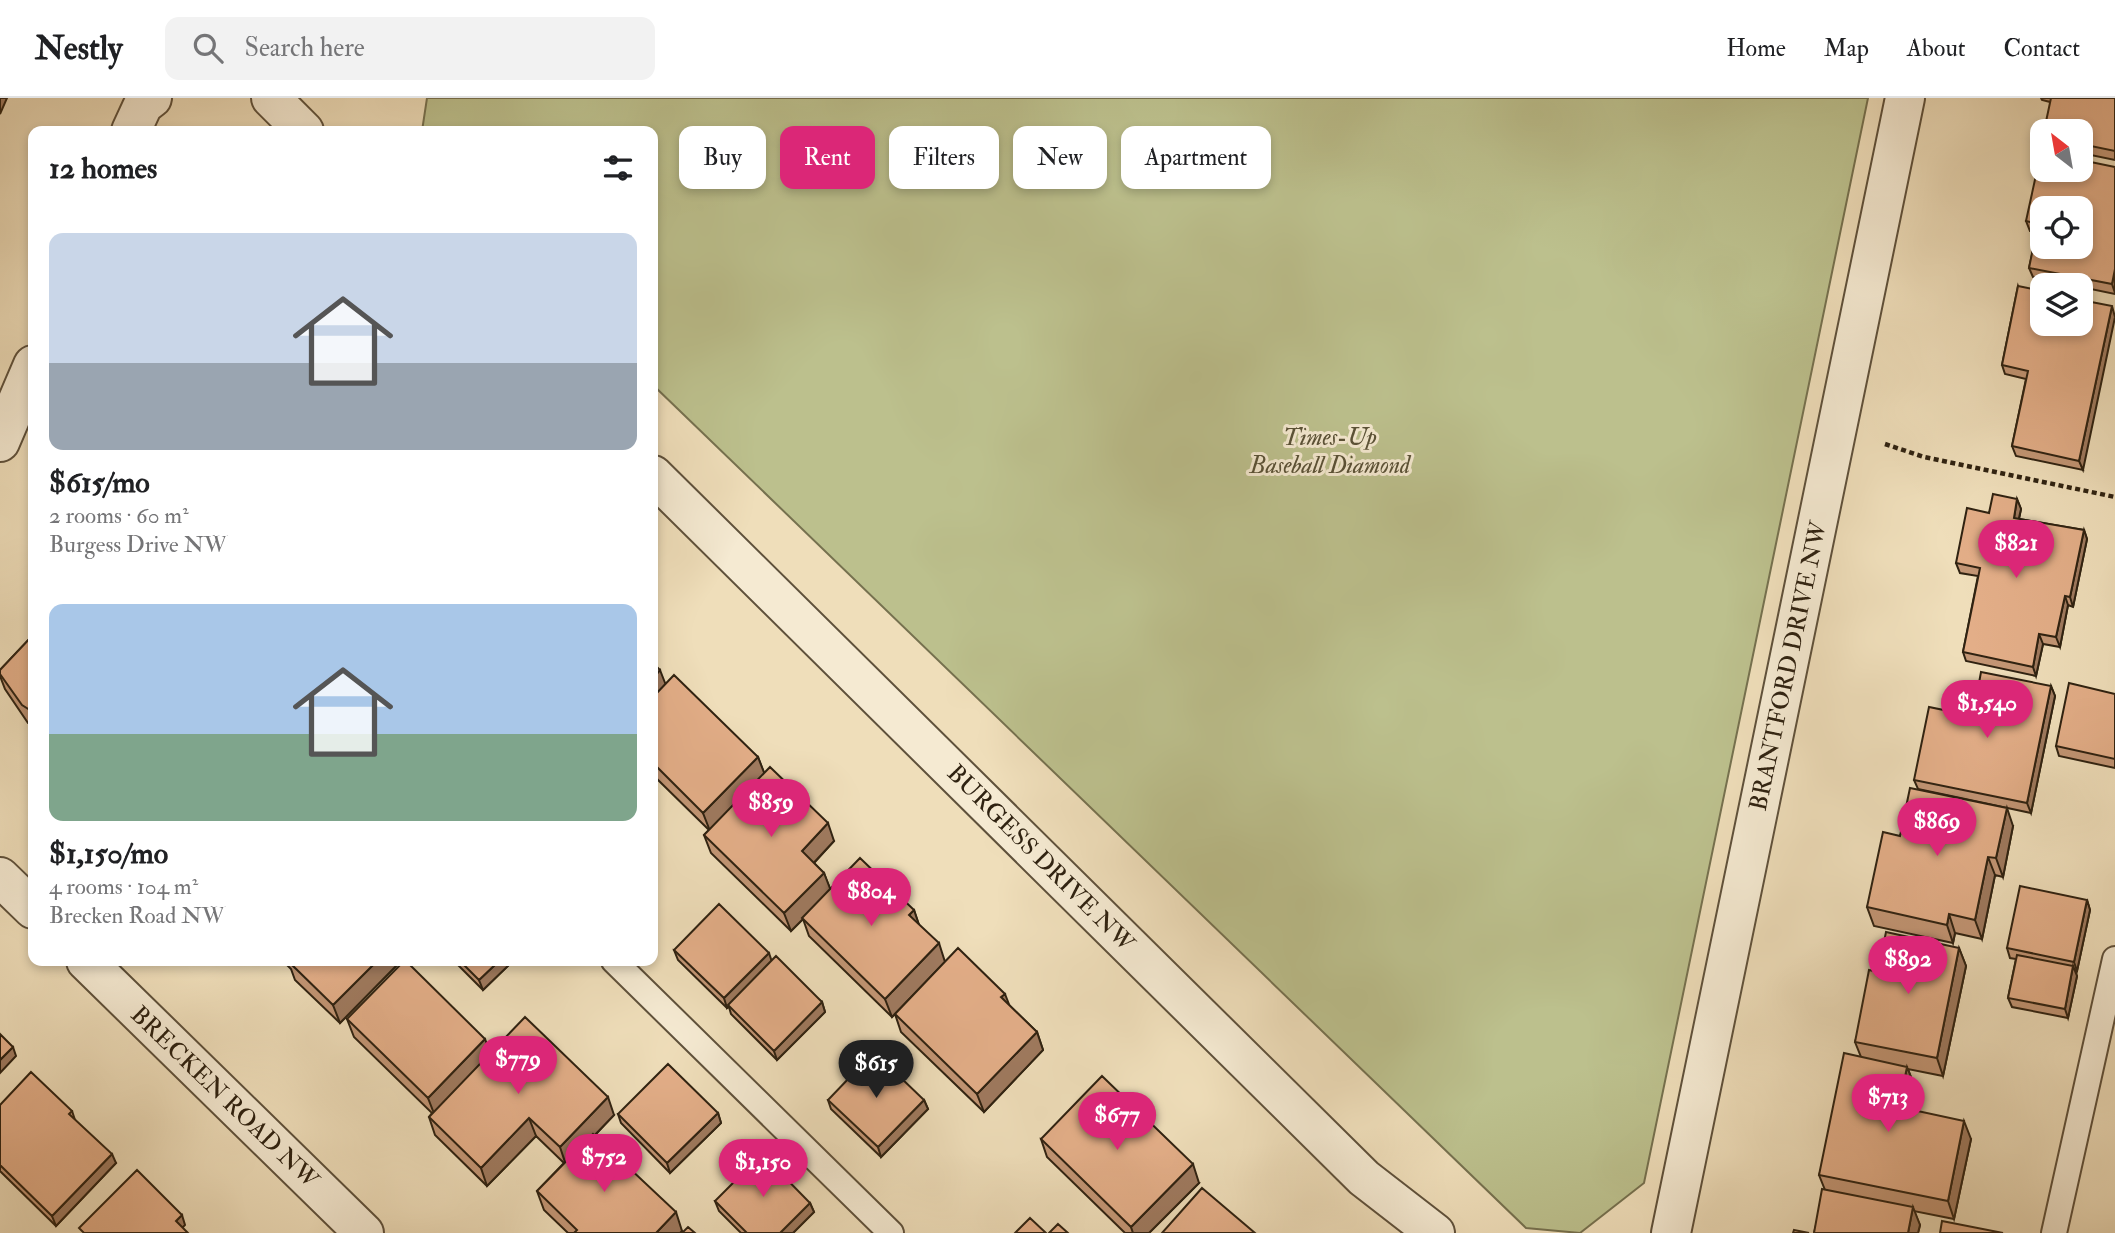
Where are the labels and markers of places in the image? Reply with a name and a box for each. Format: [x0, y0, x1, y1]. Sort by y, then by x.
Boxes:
pin: $821 [1975, 520, 2057, 580]
pin: $1,540 [1930, 680, 2044, 740]
pin: $859 [730, 780, 812, 839]
pin: $869 [1896, 798, 1978, 858]
pin: $804 [830, 868, 912, 928]
pin: $892 [1867, 936, 1949, 996]
pin: $779 [477, 1037, 559, 1096]
pin: $615 [835, 1040, 917, 1100]
pin: $713 [1847, 1074, 1929, 1134]
pin: $677 [1076, 1093, 1158, 1152]
pin: $752 [563, 1134, 645, 1194]
pin: $1,150 [706, 1140, 820, 1199]

